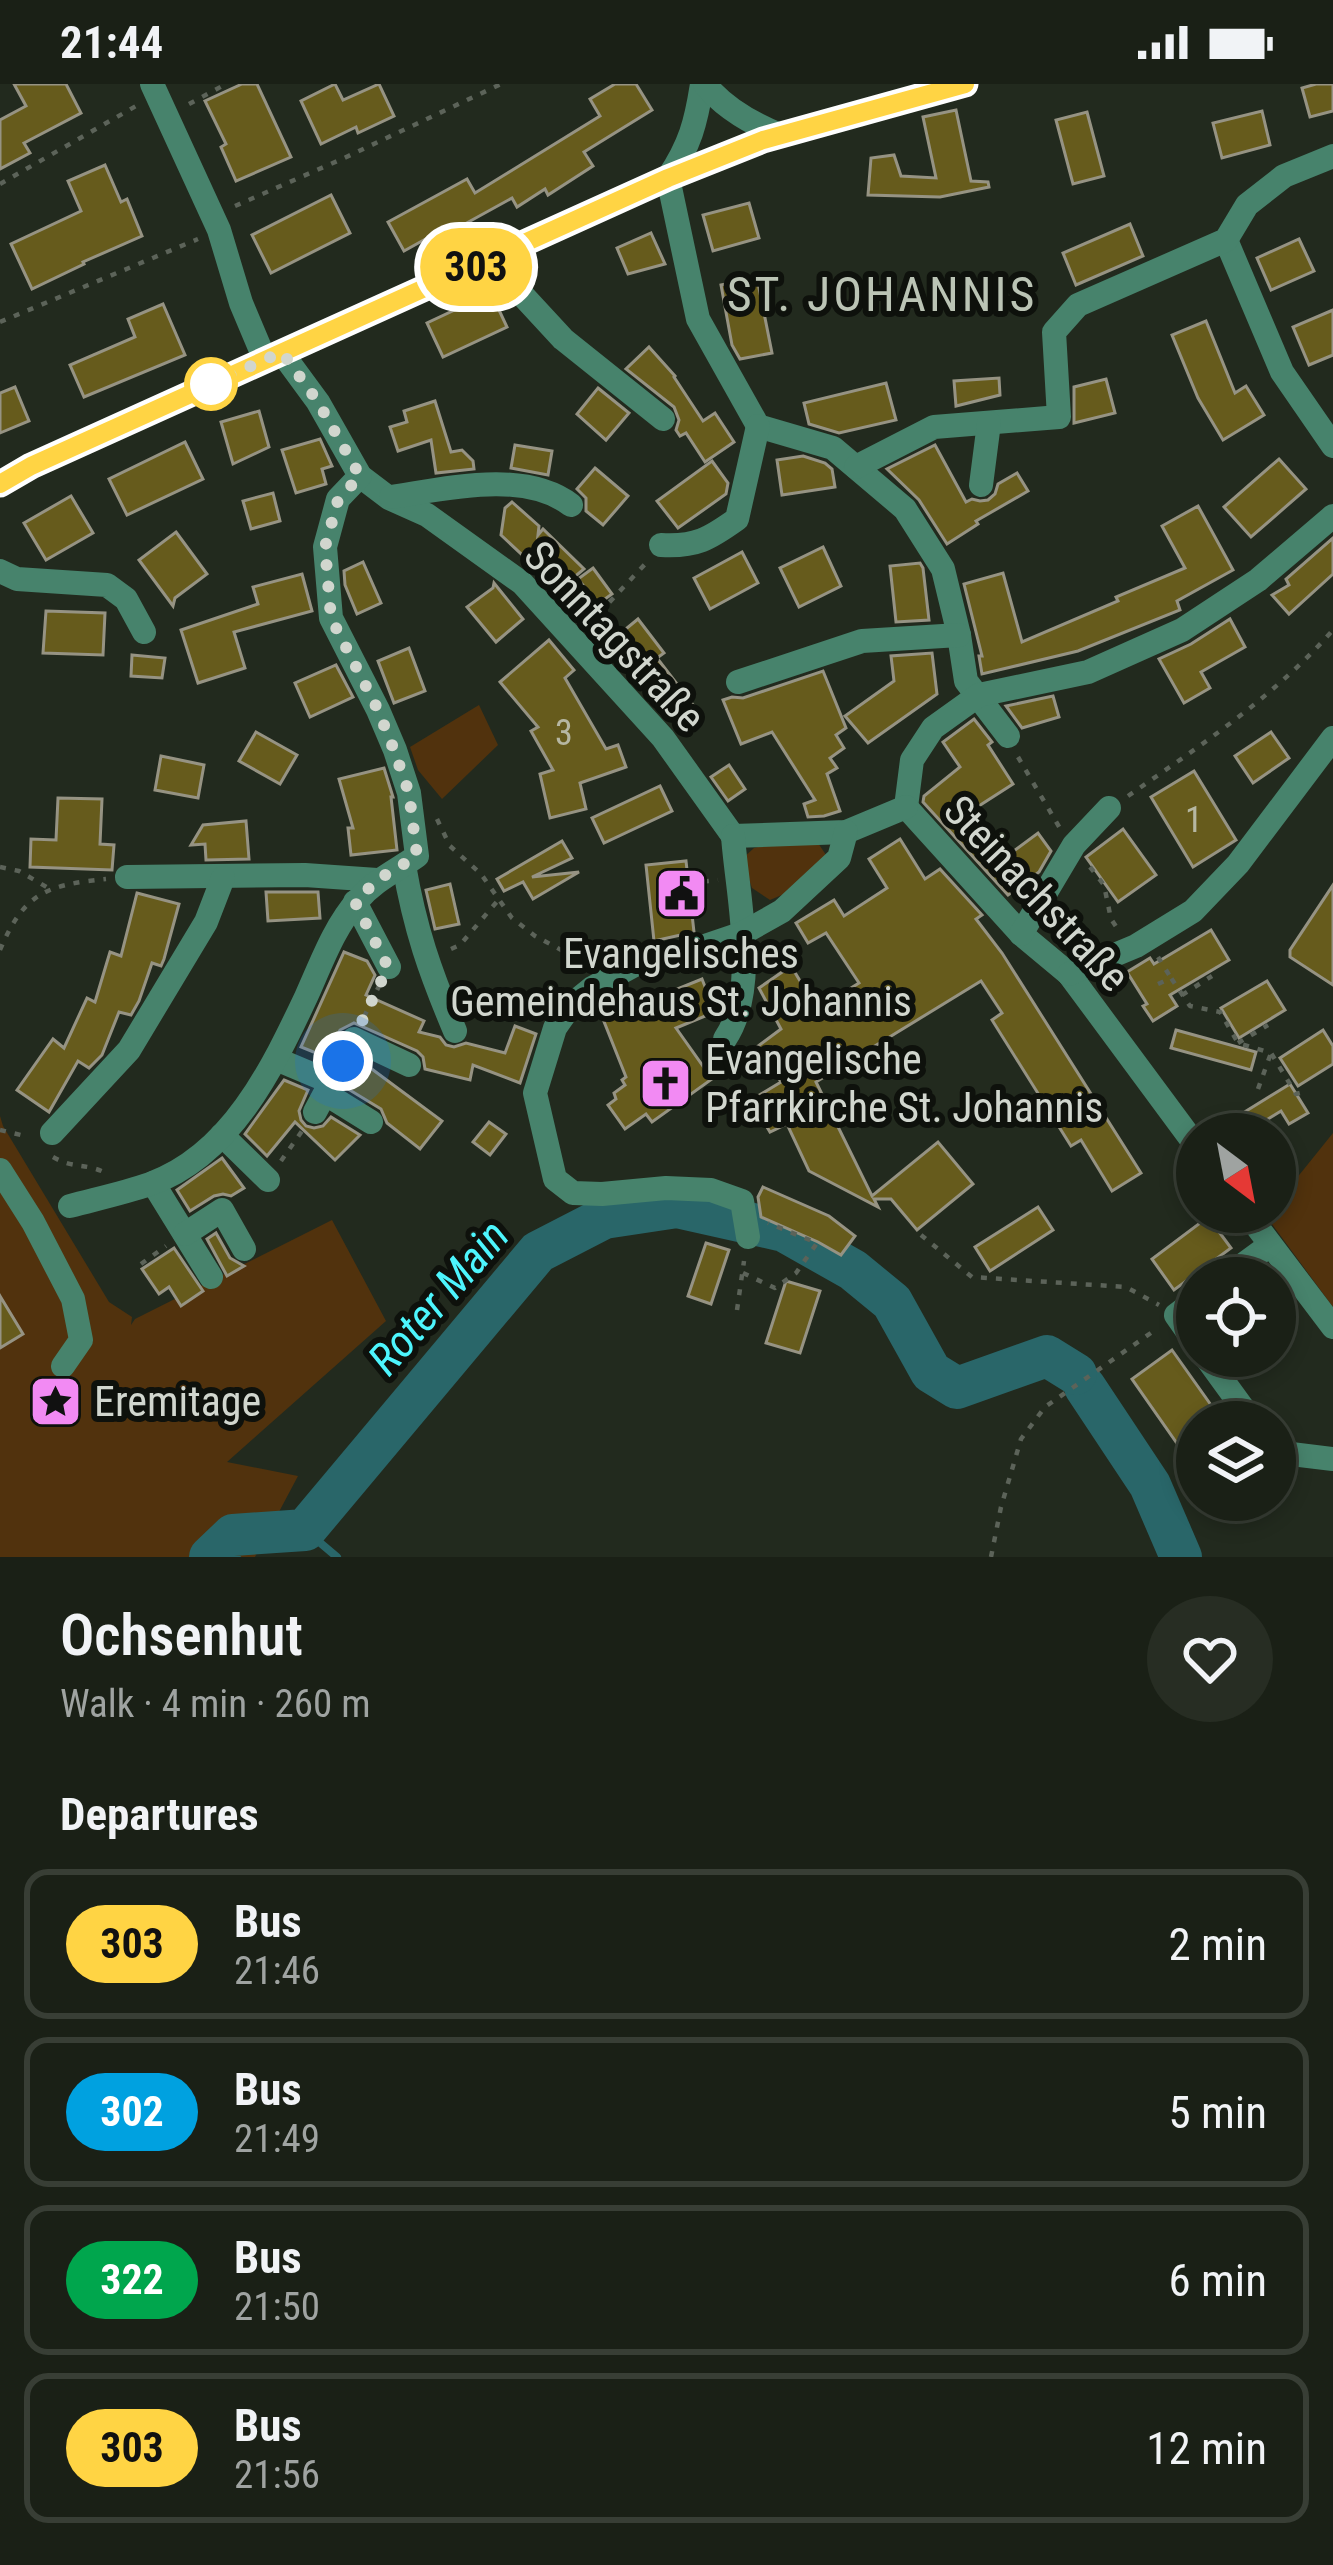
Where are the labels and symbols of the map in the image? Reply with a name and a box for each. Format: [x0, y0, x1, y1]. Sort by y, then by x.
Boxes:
line badge: 303 [407, 228, 545, 306]
district label: ST. JOHANNIS [727, 266, 1037, 323]
unlabelled marker [186, 359, 236, 409]
street label: Sonntagstraße [514, 531, 715, 742]
house number: 3 [555, 712, 573, 754]
street label: Steinachstraße [934, 786, 1139, 1001]
house number: 1 [1185, 799, 1203, 841]
public building icon: Evangelisches Gemeindehaus St. Johannis [653, 866, 709, 922]
place label: Evangelisches Gemeindehaus St. Johannis [450, 929, 912, 1026]
your location [313, 1031, 373, 1091]
place label: Evangelische Pfarrkirche St. Johannis [705, 1035, 1103, 1132]
church icon: Evangelische Pfarrkirche St. Johannis [638, 1055, 694, 1111]
north arrow [1176, 1113, 1296, 1233]
water label: Roter Main [357, 1209, 520, 1385]
place icon: Eremitage [27, 1373, 83, 1429]
place label: Eremitage [94, 1377, 261, 1426]

